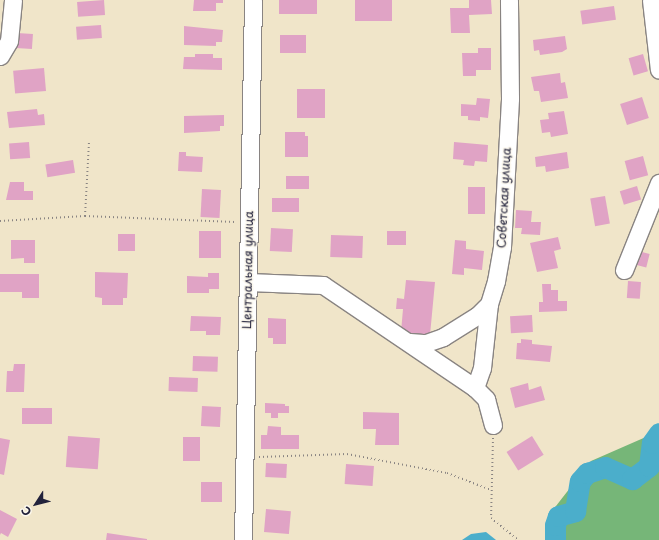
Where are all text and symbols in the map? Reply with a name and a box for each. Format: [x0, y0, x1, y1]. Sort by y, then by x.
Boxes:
street label: Советская улица [494, 147, 514, 249]
street label: Центральная улица [240, 211, 256, 329]
north arrow [16, 484, 56, 524]
text: С [17, 503, 35, 520]

